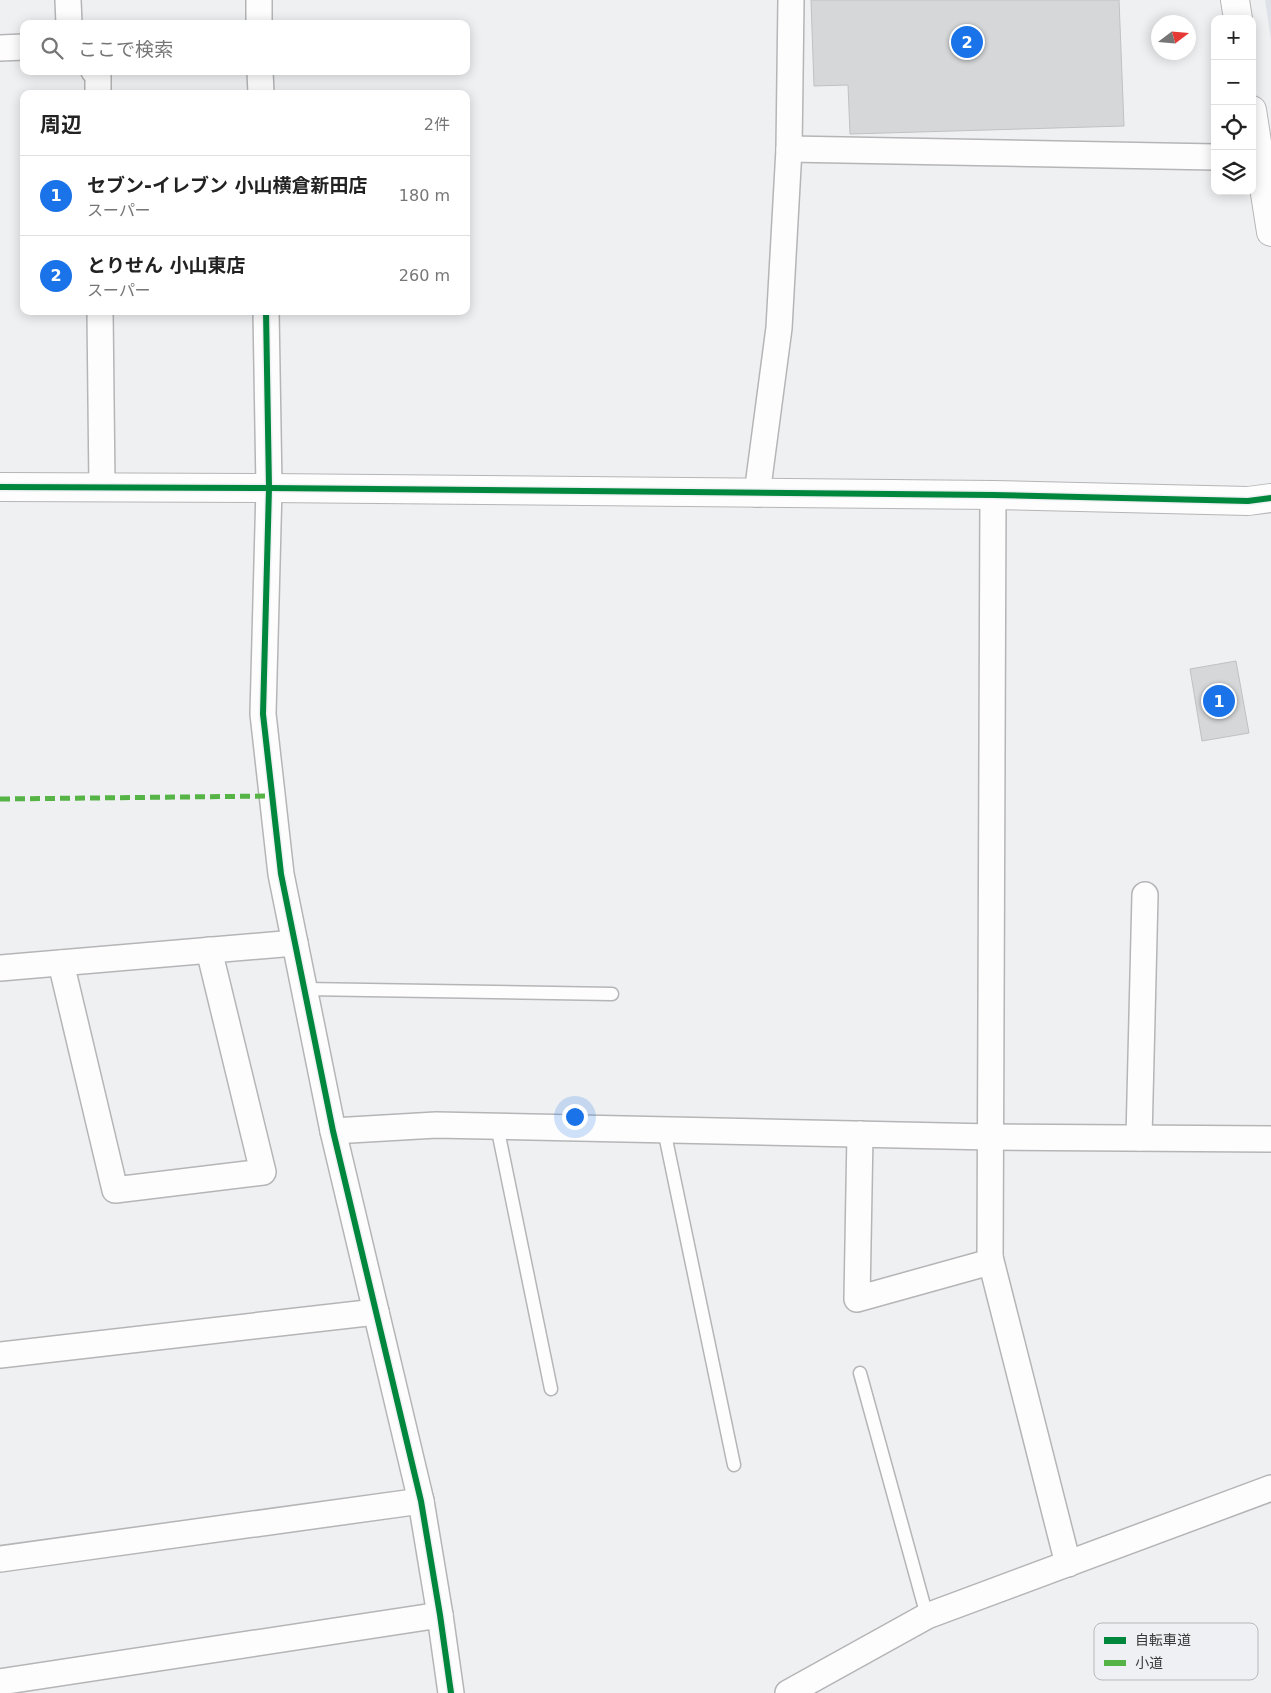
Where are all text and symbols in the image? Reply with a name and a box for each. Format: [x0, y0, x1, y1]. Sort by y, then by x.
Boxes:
north arrow [1151, 15, 1196, 60]
map controls [1211, 15, 1256, 195]
button: + [1211, 15, 1256, 60]
search box [20, 20, 470, 75]
pin: 2 [951, 23, 983, 61]
icon: search [38, 34, 66, 62]
text: ここで検索 [78, 38, 173, 60]
button: − [1211, 60, 1256, 105]
button: locate [1211, 105, 1256, 150]
text: 周辺 [40, 113, 82, 137]
text: 2件 [424, 115, 450, 134]
button: layers [1211, 150, 1256, 195]
text: セブン-イレブン 小山横倉新田店 [87, 174, 368, 196]
text: 1 [50, 186, 62, 205]
text: 180 m [399, 186, 450, 205]
text: スーパー [87, 201, 151, 220]
text: とりせん 小山東店 [87, 254, 246, 276]
text: 2 [50, 266, 62, 285]
text: 260 m [399, 266, 450, 285]
text: スーパー [87, 281, 151, 300]
pin: 1 [1203, 682, 1235, 720]
your location [562, 1104, 588, 1130]
legend [1094, 1623, 1258, 1680]
text: 自転車道 [1135, 1632, 1191, 1648]
text: 小道 [1135, 1655, 1163, 1671]

